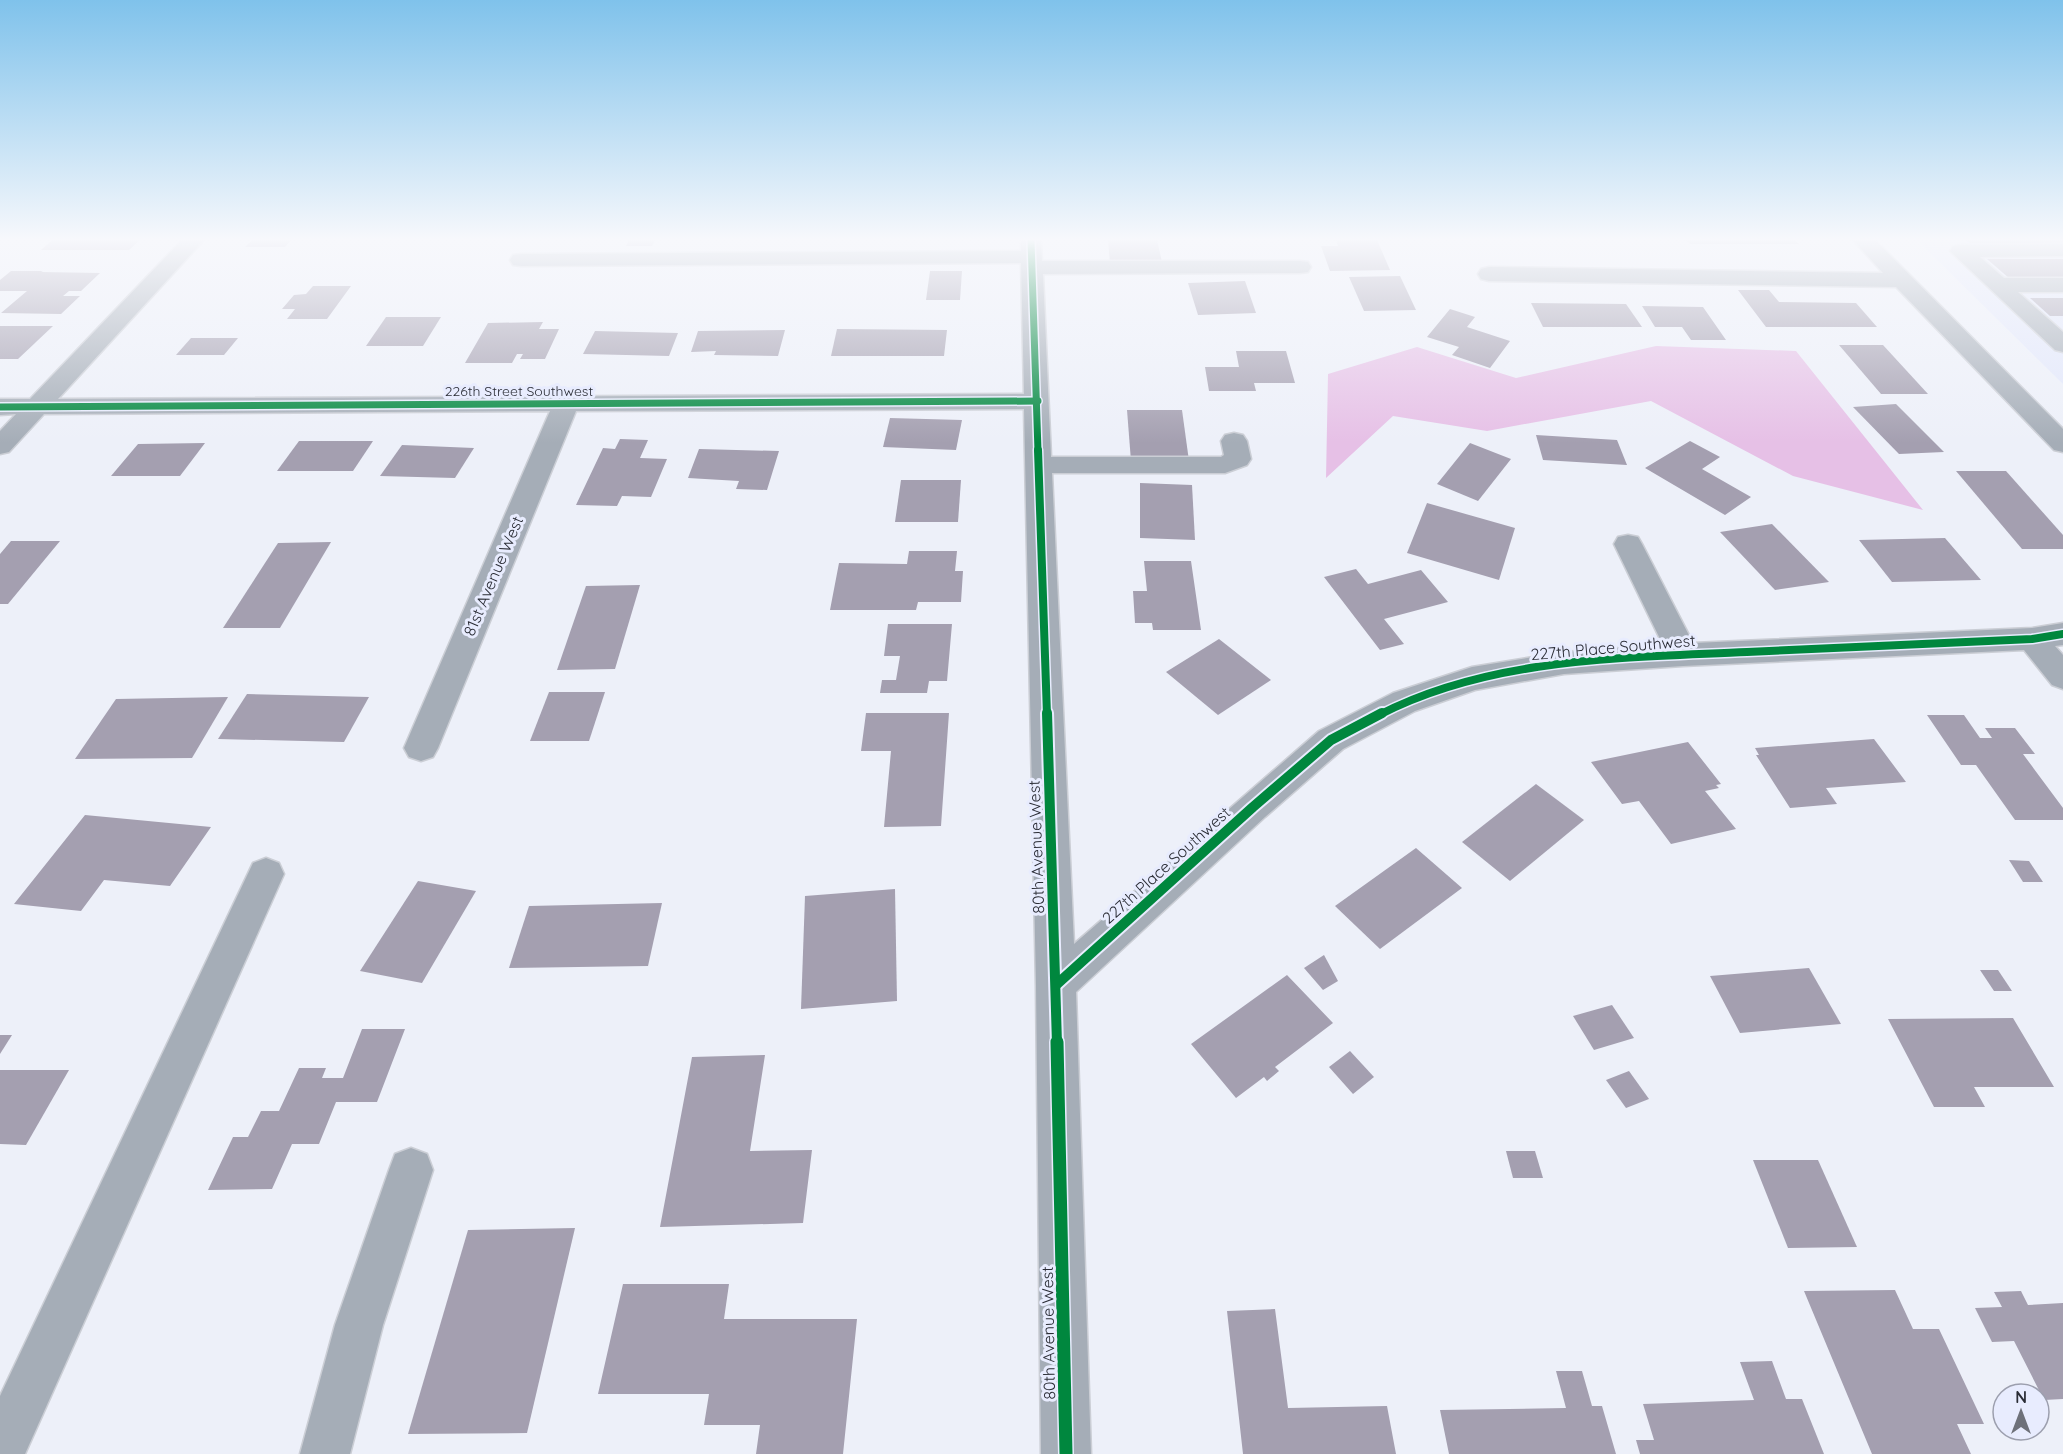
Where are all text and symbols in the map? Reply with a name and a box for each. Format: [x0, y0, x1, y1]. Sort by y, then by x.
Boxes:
street label: 226th Street Southwest [445, 382, 593, 400]
street label: 81st Avenue West [459, 513, 527, 639]
street label: 227th Place Southwest [1530, 630, 1696, 664]
street label: 80th Avenue West [1024, 780, 1048, 914]
street label: 227th Place Southwest [1098, 802, 1234, 928]
street label: 80th Avenue West [1037, 1266, 1059, 1400]
north arrow [1991, 1382, 2051, 1442]
text: N [2015, 1387, 2027, 1407]

